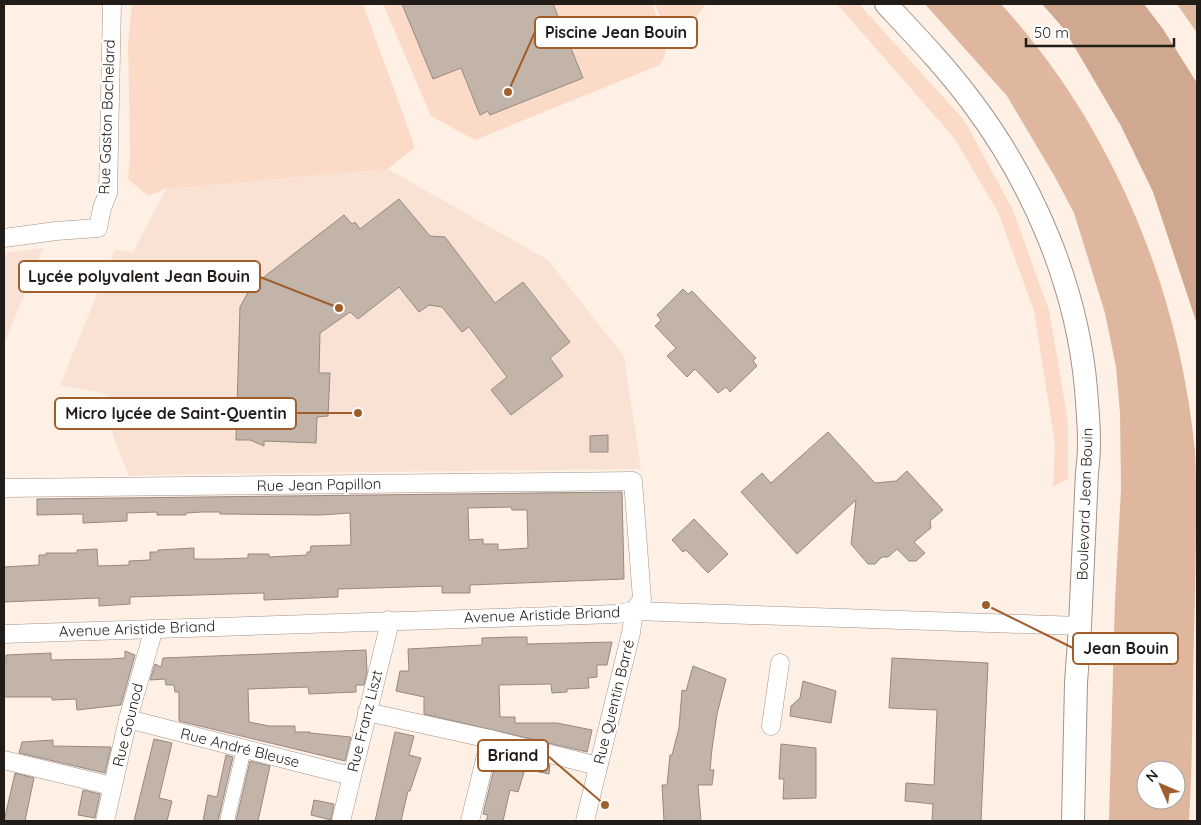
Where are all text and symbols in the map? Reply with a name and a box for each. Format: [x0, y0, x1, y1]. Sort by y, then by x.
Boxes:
scale bar [1026, 15, 1174, 47]
callout: Piscine Jean Bouin [535, 17, 697, 48]
text: Piscine Jean Bouin [545, 22, 687, 42]
text: 50 m [1034, 23, 1069, 42]
street label: Rue Gaston Bachelard [94, 39, 119, 195]
callout: Lycée polyvalent Jean Bouin [19, 261, 260, 292]
text: Lycée polyvalent Jean Bouin [28, 266, 250, 286]
callout: Micro lycée de Saint-Quentin [55, 398, 296, 429]
text: Micro lycée de Saint-Quentin [65, 403, 287, 423]
street label: Boulevard Jean Bouin [1072, 427, 1097, 581]
street label: Rue Jean Papillon [256, 474, 382, 495]
street label: Avenue Aristide Briand [463, 602, 621, 627]
street label: Avenue Aristide Briand [58, 616, 216, 641]
callout: Jean Bouin [1073, 633, 1178, 664]
street label: Rue Quentin Barré [589, 638, 638, 766]
text: Jean Bouin [1083, 638, 1169, 658]
street label: Rue Franz Liszt [343, 668, 386, 774]
street label: Rue Gounod [108, 681, 147, 769]
street label: Rue André Bleuse [179, 724, 302, 771]
callout: Briand [478, 740, 548, 771]
text: Briand [488, 745, 538, 765]
north arrow [1136, 760, 1186, 810]
text: N [1142, 766, 1162, 786]

